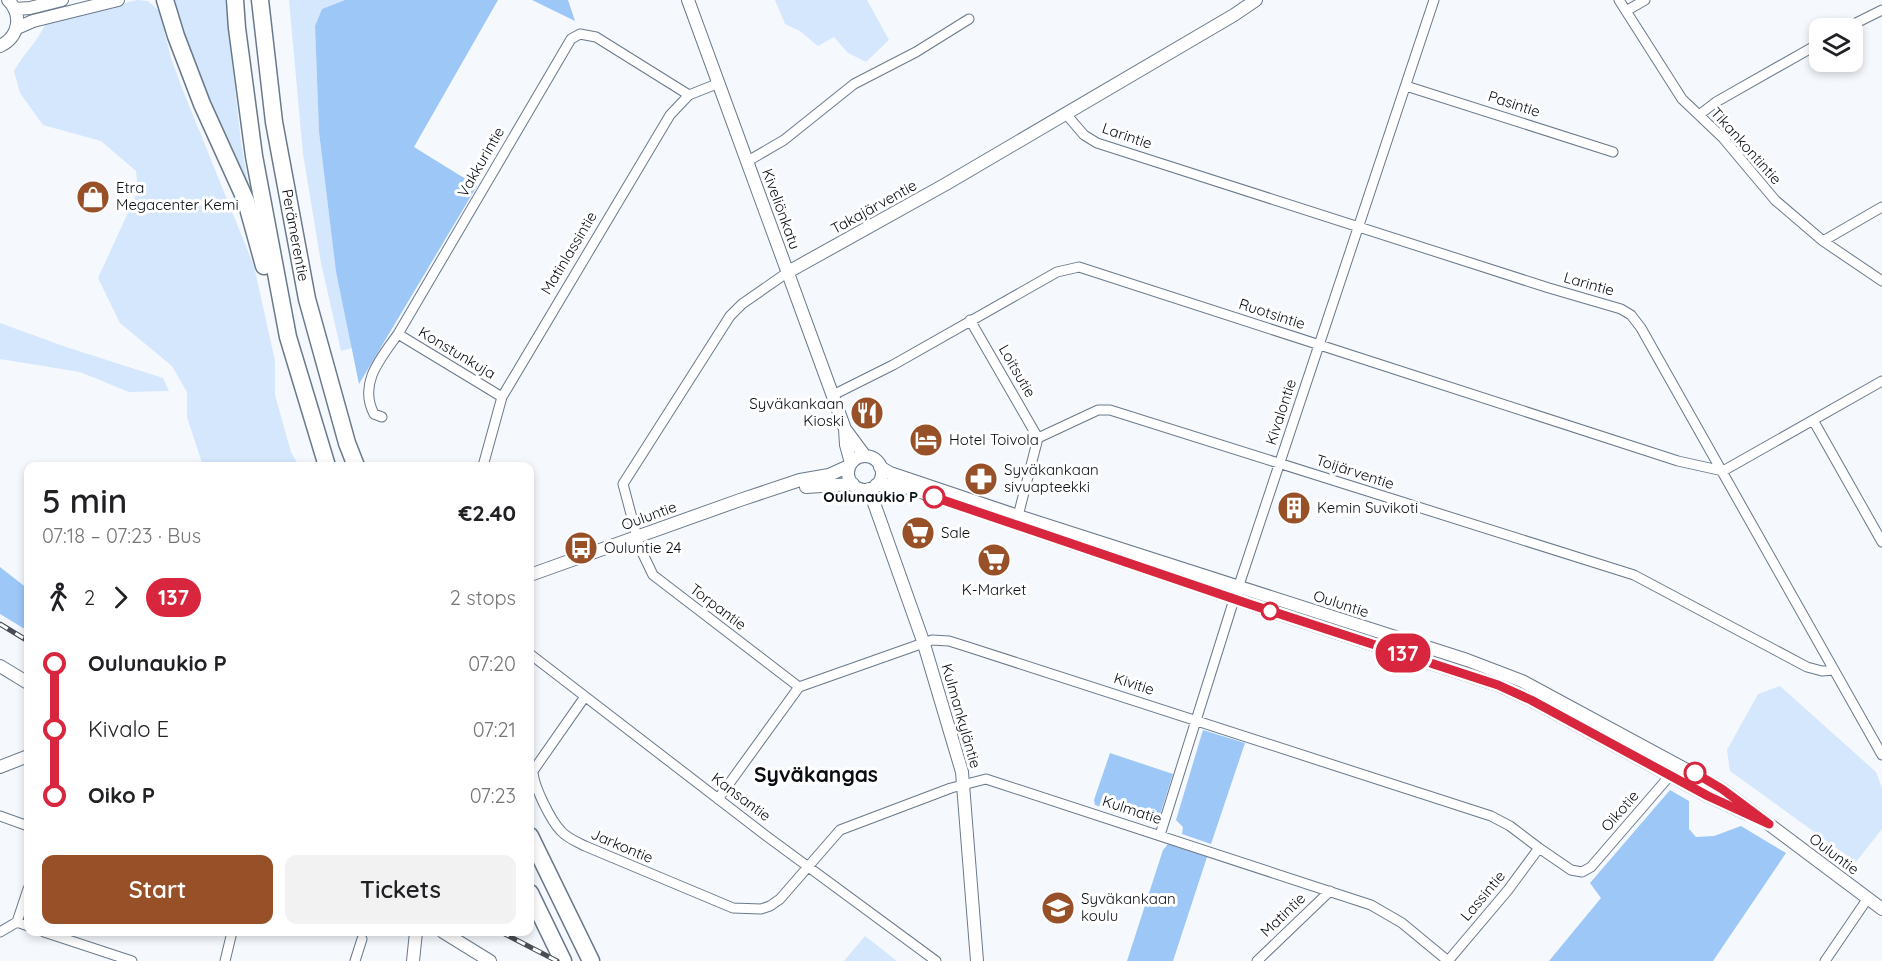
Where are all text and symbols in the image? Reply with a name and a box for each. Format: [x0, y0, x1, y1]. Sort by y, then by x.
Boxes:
map controls [1809, 18, 1863, 72]
button: layers [1809, 18, 1863, 72]
street label: Pasintie [1486, 86, 1543, 121]
street label: Tikankontintie [1707, 103, 1786, 188]
street label: Larintie [1100, 118, 1155, 153]
street label: Vakkurintie [453, 123, 508, 200]
street label: Kiveliönkatu [758, 166, 805, 252]
street label: Takajärventie [828, 175, 920, 238]
place label: Etra Megacenter Kemi [116, 178, 239, 214]
shop icon: Etra Megacenter Kemi [75, 179, 111, 215]
street label: Perämerentie [278, 187, 314, 283]
street label: Matinlassintie [536, 208, 601, 298]
street label: Larintie [1562, 267, 1617, 300]
street label: Ruotsintie [1237, 294, 1308, 333]
street label: Konstunkuja [415, 322, 499, 383]
street label: Loitsutie [995, 341, 1040, 401]
street label: Kivalontie [1261, 377, 1300, 447]
place label: Syväkankaan Kioski [749, 394, 844, 430]
restaurant icon: Syväkankaan Kioski [849, 395, 885, 431]
hotel icon: Hotel Toivola [908, 422, 944, 458]
place label: Hotel Toivola [949, 430, 1039, 449]
street label: Toijärventie [1314, 450, 1397, 493]
place label: Syväkankaan sivuapteekki [1004, 460, 1099, 496]
pharmacy icon: Syväkankaan sivuapteekki [963, 461, 999, 497]
text: 5 min [42, 480, 127, 521]
marker: Oulunaukio P [923, 486, 945, 508]
place label: Oulunaukio P [823, 487, 918, 506]
building icon: Kemin Suvikoti [1276, 490, 1312, 526]
street label: Ouluntie [619, 497, 679, 534]
place label: Kemin Suvikoti [1317, 498, 1418, 517]
text: €2.40 [458, 499, 516, 527]
supermarket icon: Sale [900, 515, 936, 551]
text: 07:18 – 07:23 · Bus [42, 523, 201, 548]
place label: Sale [941, 523, 970, 542]
bus stop icon: Ouluntie 24 [563, 530, 599, 566]
place label: Ouluntie 24 [604, 538, 682, 557]
supermarket icon: K-Market [976, 542, 1012, 578]
street label: Torpantie [686, 579, 750, 634]
place label: K-Market [962, 580, 1026, 599]
icon: walk [42, 581, 75, 614]
icon: forward [104, 581, 137, 614]
text: 137 [158, 584, 189, 610]
text: 2 [84, 585, 95, 610]
text: 2 stops [450, 585, 516, 610]
street label: Ouluntie [1311, 586, 1371, 621]
unlabelled marker [1261, 602, 1279, 620]
line badge: 137 [1368, 634, 1438, 672]
text: 137 [1388, 640, 1418, 666]
text: Oulunaukio P [88, 649, 227, 677]
text: 07:20 [468, 651, 516, 676]
street label: Kulmankyläntie [937, 661, 985, 770]
street label: Kivitie [1112, 668, 1157, 699]
text: Kivalo E [88, 715, 169, 743]
text: 07:21 [473, 717, 516, 742]
district label: Syväkangas [754, 761, 878, 787]
unlabelled marker [1684, 762, 1706, 784]
street label: Kansantie [708, 768, 775, 825]
text: Oiko P [88, 781, 155, 809]
text: 07:23 [470, 783, 516, 808]
street label: Oikotie [1597, 786, 1643, 835]
street label: Kulmatie [1100, 791, 1164, 828]
street label: Jarkontie [588, 824, 656, 867]
street label: Ouluntie [1806, 829, 1863, 878]
button: Start [42, 855, 273, 924]
button: Tickets [285, 855, 516, 924]
street label: Lassintie [1456, 867, 1509, 925]
place label: Syväkankaan koulu [1081, 889, 1176, 925]
street label: Matintie [1256, 889, 1309, 941]
school or university icon: Syväkankaan koulu [1040, 890, 1076, 926]

